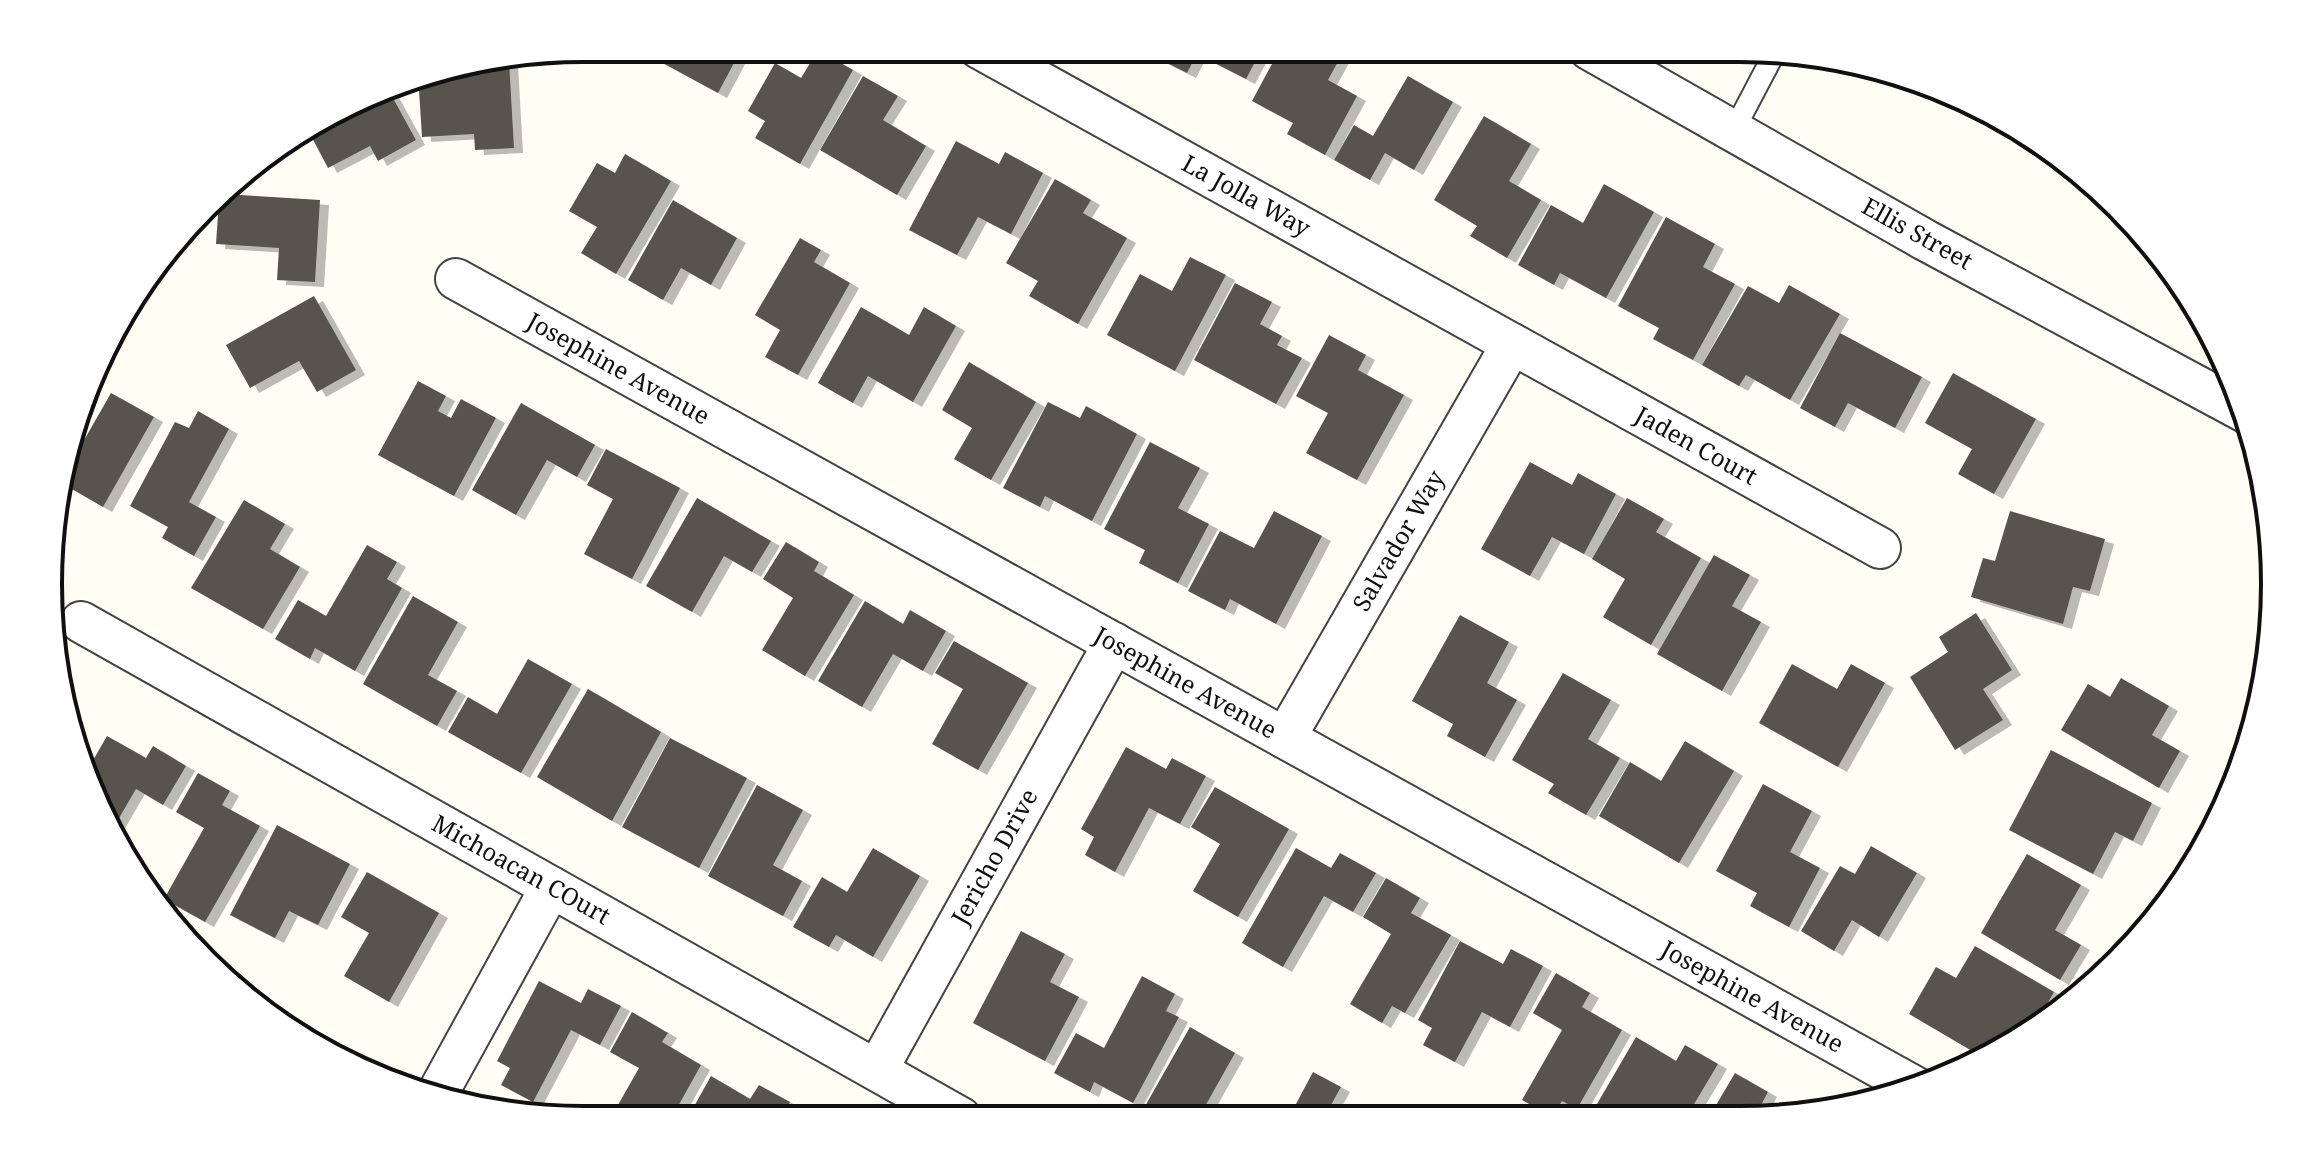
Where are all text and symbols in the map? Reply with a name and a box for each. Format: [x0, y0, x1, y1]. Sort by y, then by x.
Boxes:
street label: La Jolla Way [1177, 146, 1317, 244]
street label: Ellis Street [1857, 189, 1979, 277]
street label: Josephine Avenue [521, 303, 716, 432]
street label: Jaden Court [1629, 397, 1764, 492]
street label: Salvador Way [1344, 463, 1452, 617]
street label: Josephine Avenue [1088, 617, 1283, 746]
street label: Jericho Drive [942, 782, 1045, 931]
street label: Michoacan COurt [427, 806, 617, 931]
street label: Josephine Avenue [1655, 931, 1850, 1060]

